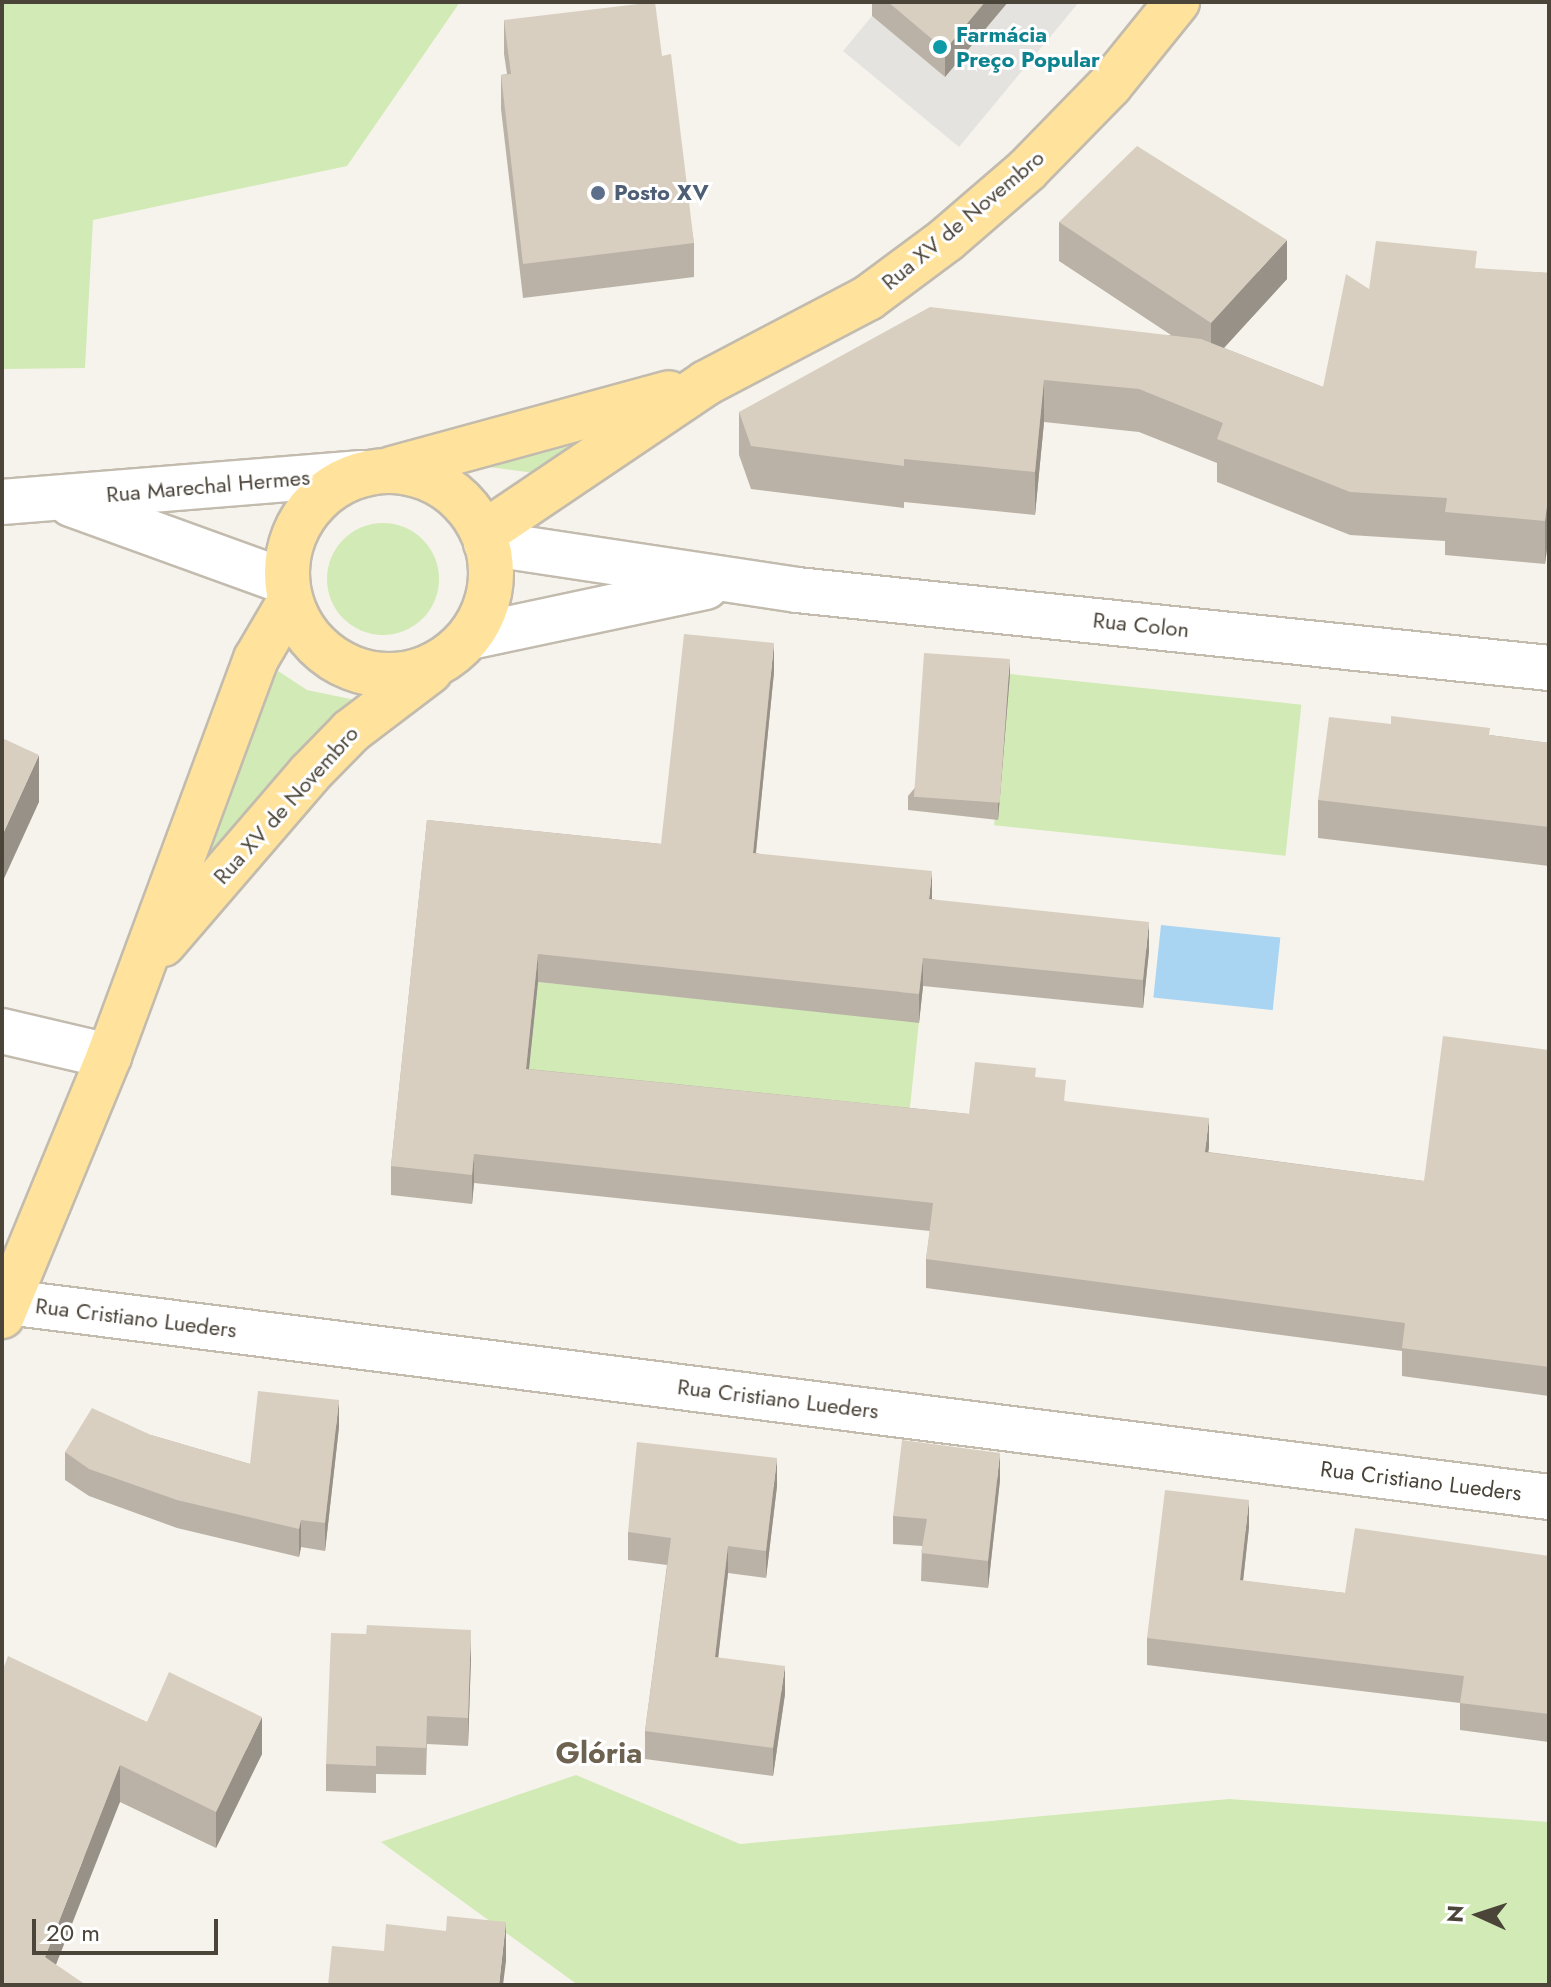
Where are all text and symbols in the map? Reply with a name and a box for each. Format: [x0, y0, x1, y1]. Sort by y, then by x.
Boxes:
place label: Farmácia Preço Popular [956, 21, 1100, 72]
marker: Farmácia Preço Popular [931, 38, 949, 56]
street label: Rua XV de Novembro [876, 144, 1050, 296]
place label: Posto XV [614, 180, 709, 206]
marker: Posto XV [589, 184, 607, 202]
street label: Rua Marechal Hermes [105, 464, 311, 508]
street label: Rua Colon [1092, 607, 1190, 643]
street label: Rua XV de Novembro [208, 720, 364, 890]
street label: Rua Cristiano Lueders [34, 1293, 238, 1343]
street label: Rua Cristiano Lueders [676, 1374, 880, 1424]
street label: Rua Cristiano Lueders [1319, 1456, 1523, 1506]
district label: Glória [556, 1735, 642, 1771]
north arrow [1439, 1875, 1519, 1955]
scale bar [36, 1903, 222, 1953]
text: N [1439, 1904, 1471, 1923]
text: 20 m [46, 1915, 100, 1950]

